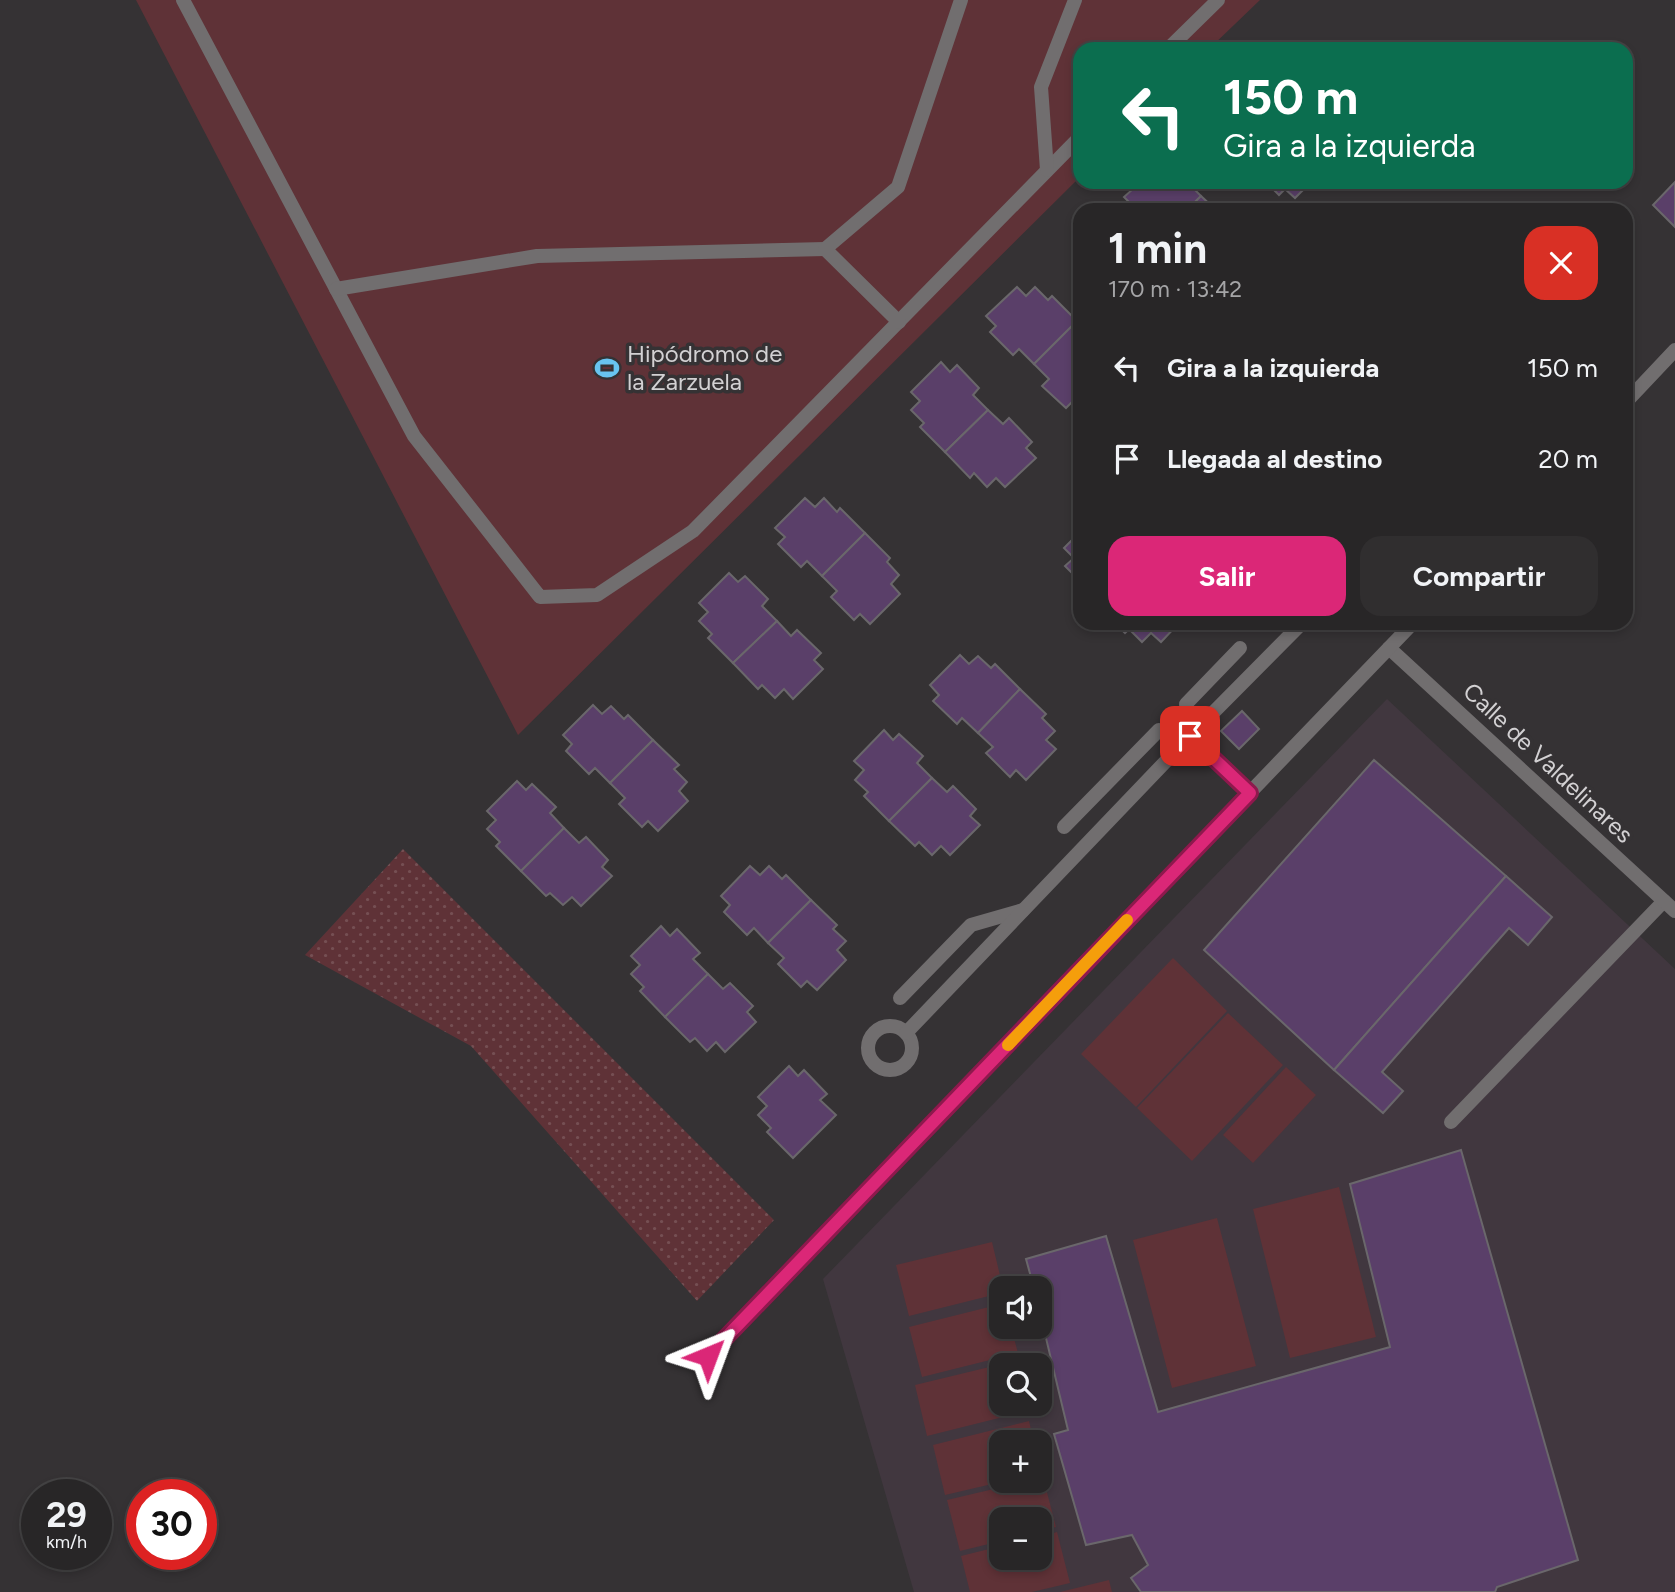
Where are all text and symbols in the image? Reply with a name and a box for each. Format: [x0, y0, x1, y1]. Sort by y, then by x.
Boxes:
text: 150 m [1223, 67, 1358, 126]
icon: left [1108, 70, 1199, 161]
text: Gira a la izquierda [1223, 127, 1476, 165]
text: 1 min [1108, 223, 1207, 274]
button: close [1524, 226, 1598, 300]
text: 170 m · 13:42 [1108, 275, 1242, 303]
place label: Hipódromo de la Zarzuela [627, 339, 782, 396]
icon: left [1108, 349, 1146, 387]
text: Gira a la izquierda [1167, 352, 1379, 384]
text: 150 m [1527, 352, 1598, 384]
sports icon: Hipódromo de la Zarzuela [593, 354, 621, 382]
icon: arrive [1108, 440, 1146, 478]
text: Llegada al destino [1167, 443, 1382, 475]
text: 20 m [1538, 443, 1598, 475]
button: Salir [1108, 536, 1346, 616]
button: Compartir [1360, 536, 1598, 616]
street label: Calle de Valdelinares [1457, 677, 1639, 849]
pin [1160, 706, 1220, 766]
icon: arrive [1171, 717, 1209, 755]
map controls [989, 1276, 1052, 1570]
button: sound [989, 1276, 1052, 1339]
position arrow [671, 1319, 745, 1393]
button: search [989, 1353, 1052, 1416]
button: + [989, 1430, 1052, 1493]
speed limit sign: 30 [126, 1479, 217, 1570]
text: 29 [46, 1494, 87, 1536]
button: − [989, 1507, 1052, 1570]
text: km/h [46, 1531, 87, 1553]

